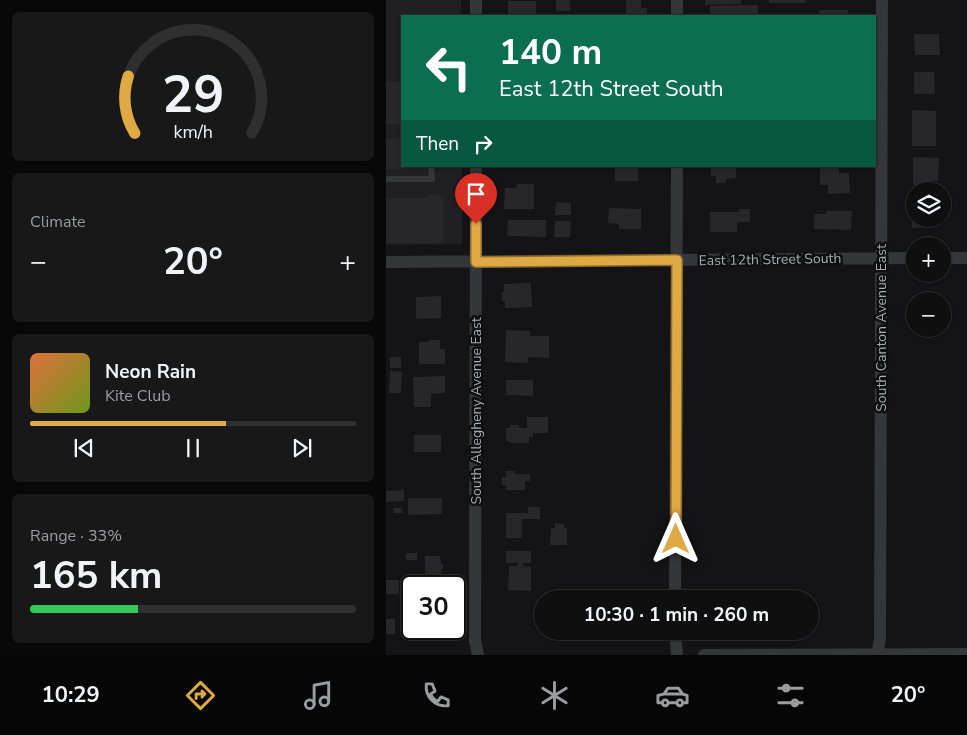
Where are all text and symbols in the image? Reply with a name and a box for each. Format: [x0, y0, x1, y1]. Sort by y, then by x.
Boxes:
text: 140 m [499, 29, 602, 76]
icon: left [416, 35, 481, 100]
text: 29 [162, 59, 224, 130]
text: East 12th Street South [499, 74, 723, 104]
text: km/h [173, 120, 213, 144]
icon: right [469, 130, 497, 158]
text: Then [416, 131, 459, 157]
pin [455, 173, 497, 224]
icon: arrive [462, 180, 490, 208]
map controls [906, 182, 951, 337]
button: layers [906, 182, 951, 227]
text: Climate [30, 211, 85, 233]
text: 20° [163, 236, 223, 287]
button: + [906, 237, 951, 282]
text: − [30, 243, 47, 281]
text: + [339, 243, 356, 281]
street label: South Canton Avenue East [872, 244, 891, 412]
street label: East 12th Street South [698, 249, 842, 270]
button: − [906, 292, 951, 337]
street label: South Allegheny Avenue East [467, 317, 486, 505]
text: Neon Rain [105, 359, 196, 385]
text: Kite Club [105, 385, 171, 407]
icon: previous [70, 434, 98, 462]
icon: pause [179, 434, 207, 462]
icon: next [288, 434, 316, 462]
position arrow [649, 512, 701, 564]
text: Range · 33% [30, 525, 122, 547]
text: 165 km [30, 550, 162, 601]
speed limit sign: 30 [401, 575, 466, 640]
text: 10:30 · 1 min · 260 m [584, 602, 769, 628]
icon: directions [183, 678, 218, 713]
icon: music [301, 678, 336, 713]
icon: phone [419, 678, 454, 713]
icon: climate [537, 678, 572, 713]
icon: car [655, 678, 690, 713]
icon: filters [773, 678, 808, 713]
text: 10:29 [41, 680, 100, 710]
text: 20° [891, 680, 925, 710]

